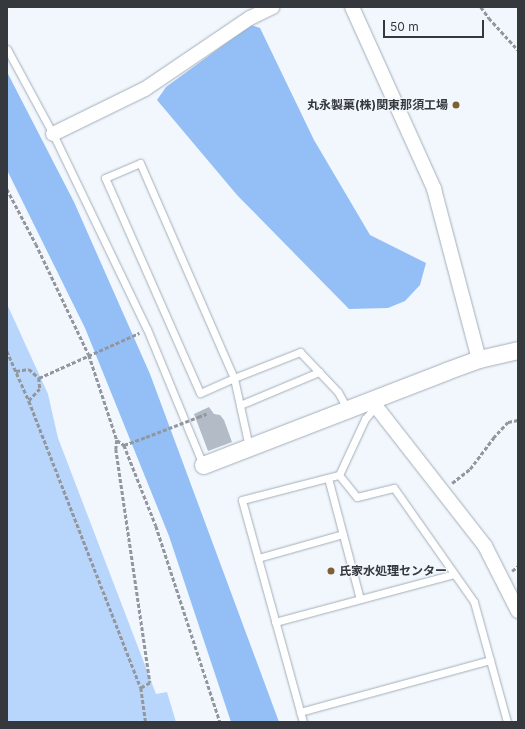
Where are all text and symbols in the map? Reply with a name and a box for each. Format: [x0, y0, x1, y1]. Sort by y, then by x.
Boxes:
scale bar [385, 12, 486, 38]
text: 50 m [390, 19, 419, 34]
place label: 丸永製菓(株)関東那須工場 [307, 98, 448, 112]
marker: 丸永製菓(株)関東那須工場 [451, 100, 461, 110]
place label: 氏家水処理センター [339, 564, 447, 578]
marker: 氏家水処理センター [326, 566, 336, 576]

